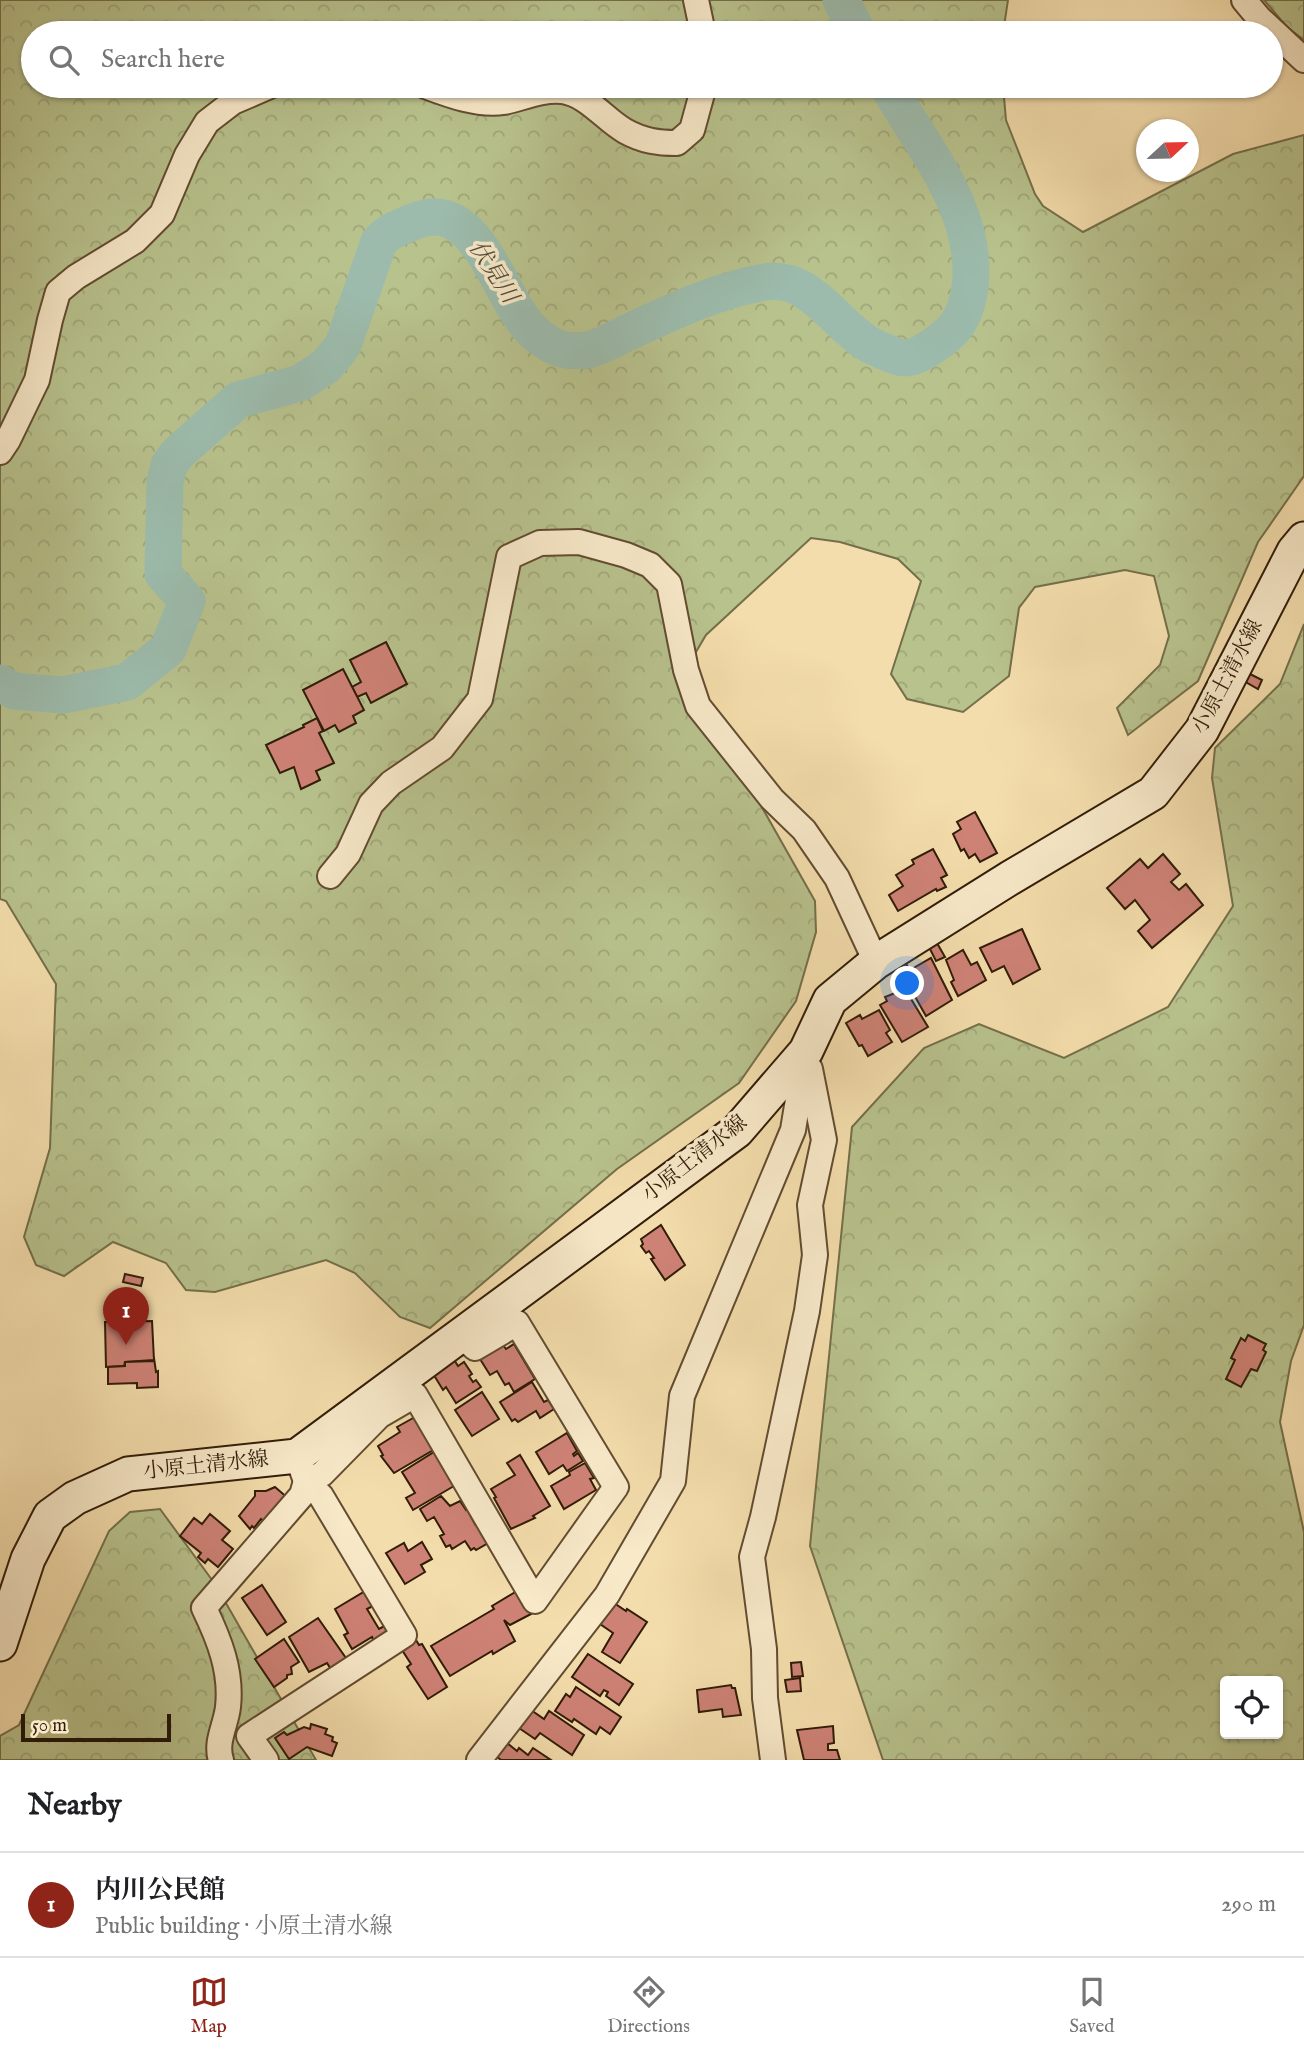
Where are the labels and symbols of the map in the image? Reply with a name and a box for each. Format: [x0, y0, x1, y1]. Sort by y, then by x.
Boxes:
north arrow [1136, 119, 1199, 182]
water label: 伏見川 [462, 235, 526, 311]
street label: 小原土清水線 [1187, 615, 1269, 739]
your location [890, 966, 924, 1000]
street label: 小原土清水線 [637, 1110, 753, 1208]
pin: 1 [103, 1287, 149, 1345]
street label: 小原土清水線 [142, 1446, 270, 1486]
scale bar [21, 1711, 172, 1743]

